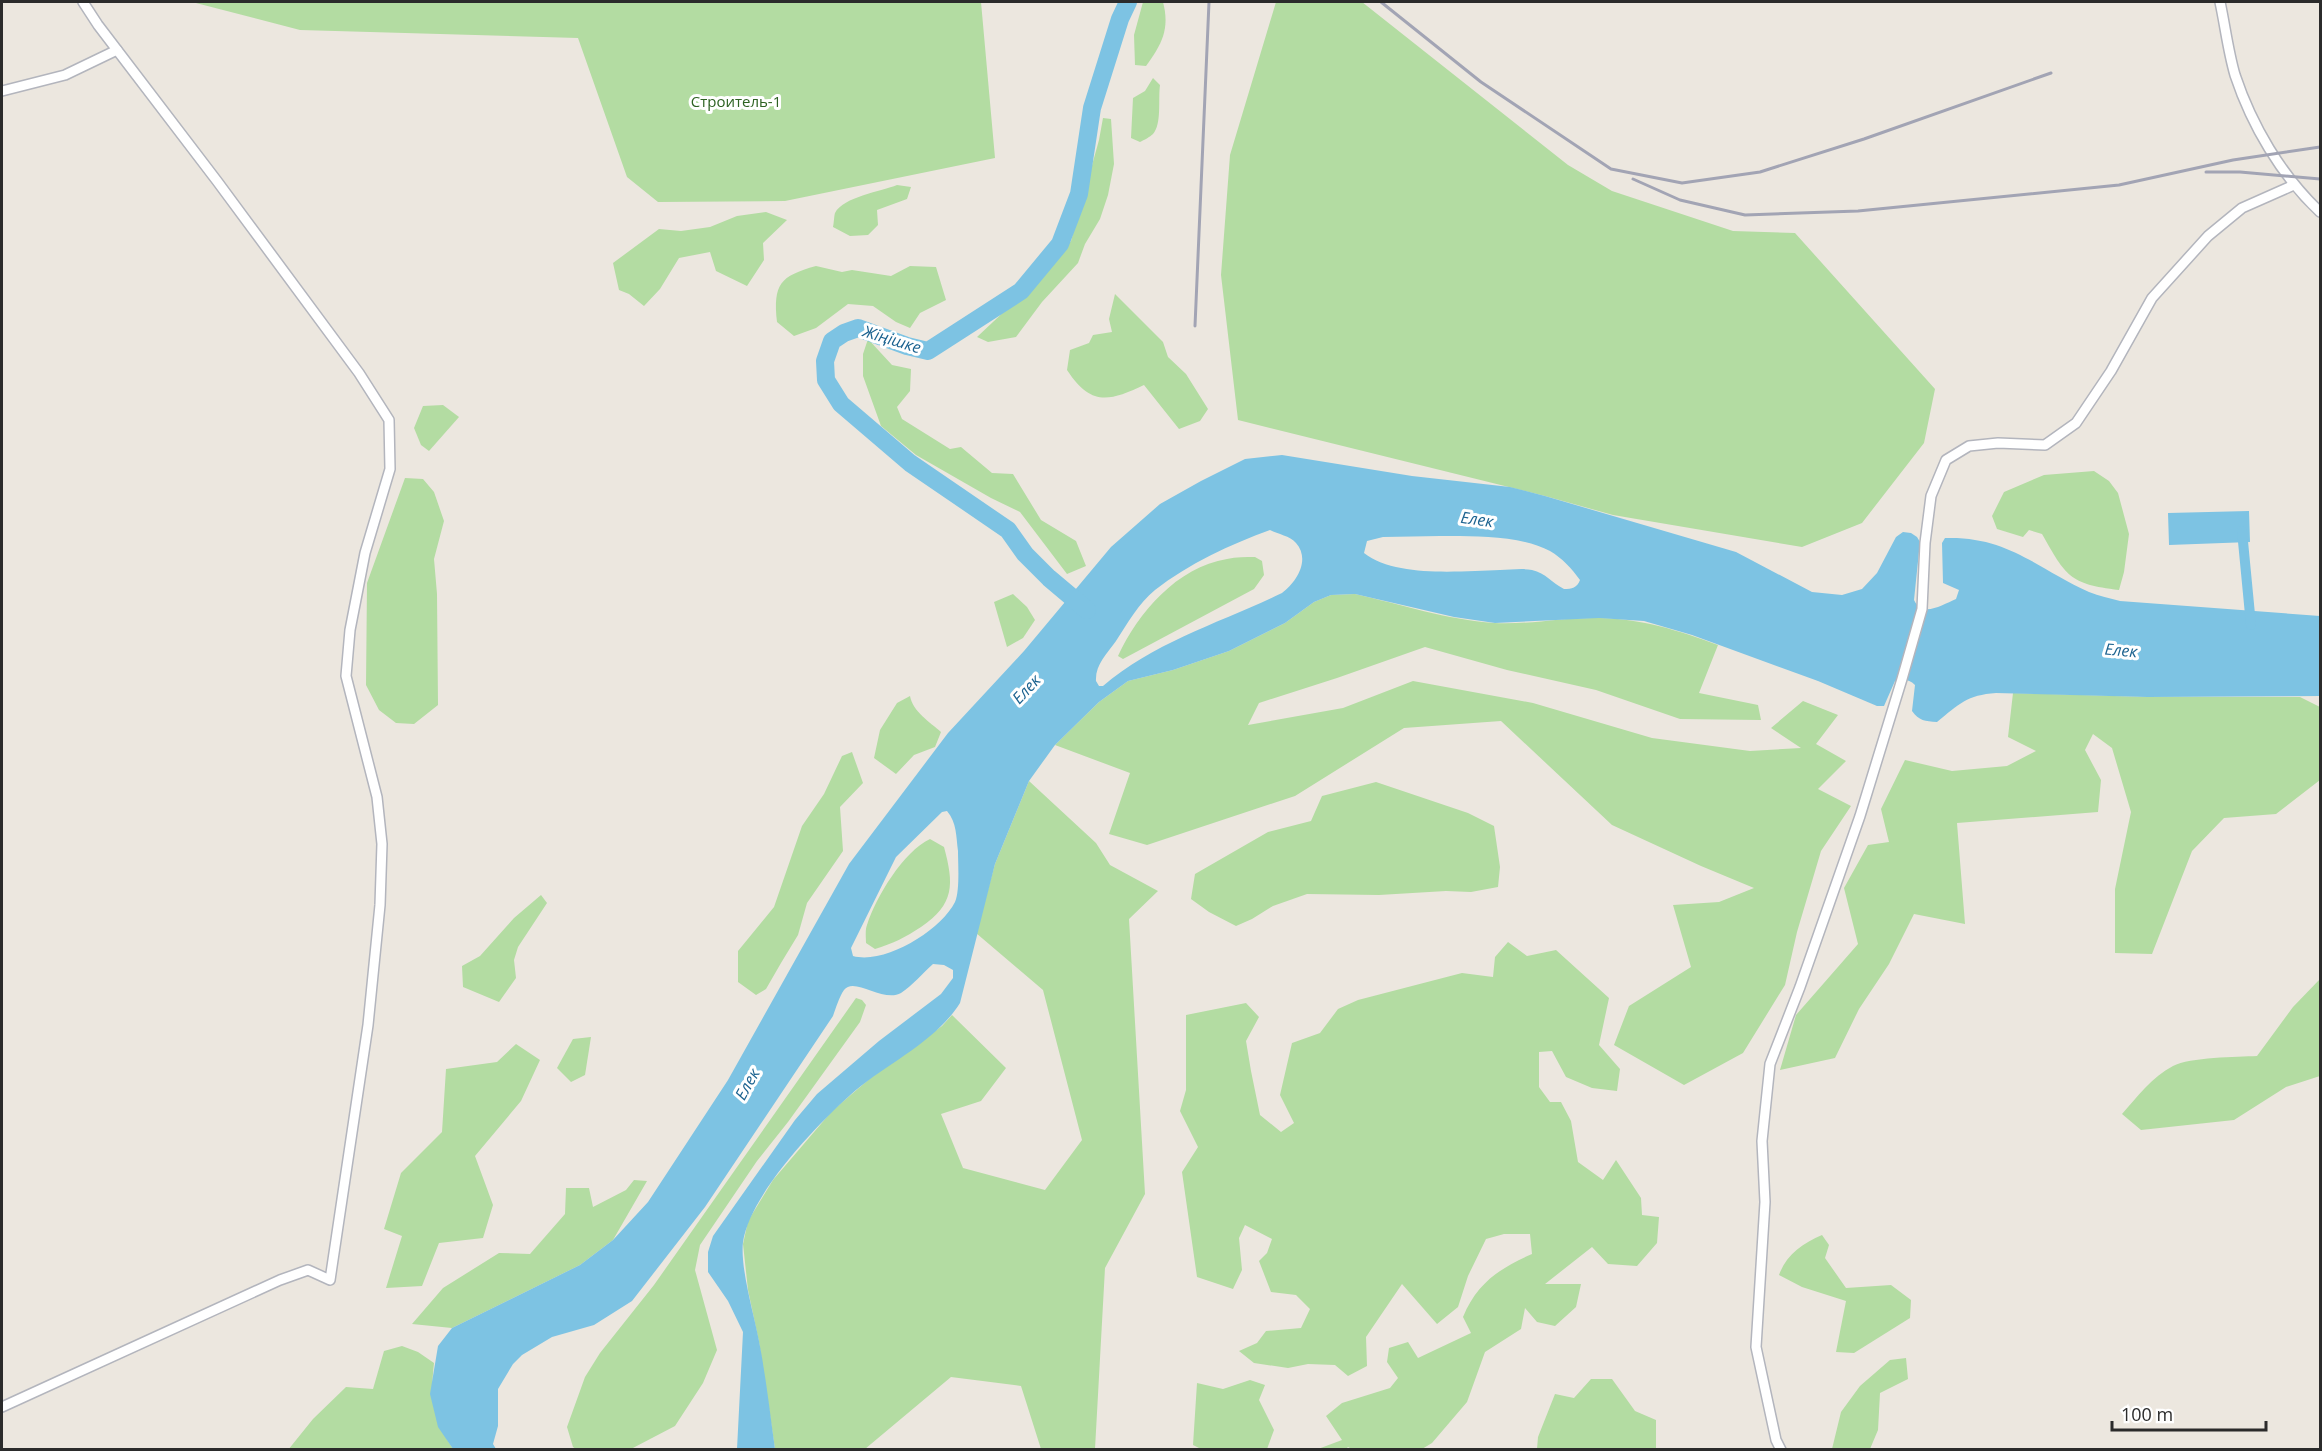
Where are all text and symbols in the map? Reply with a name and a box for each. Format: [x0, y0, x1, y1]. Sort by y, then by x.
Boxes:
park label: Строитель-1 [691, 91, 781, 111]
water label: Жіңішке [859, 319, 924, 358]
water label: Елек [1459, 506, 1496, 532]
water label: Елек [2104, 638, 2139, 662]
water label: Елек [1007, 669, 1046, 708]
water label: Елек [729, 1063, 765, 1104]
scale bar [2112, 1394, 2266, 1432]
text: 100 m [2121, 1402, 2173, 1426]

